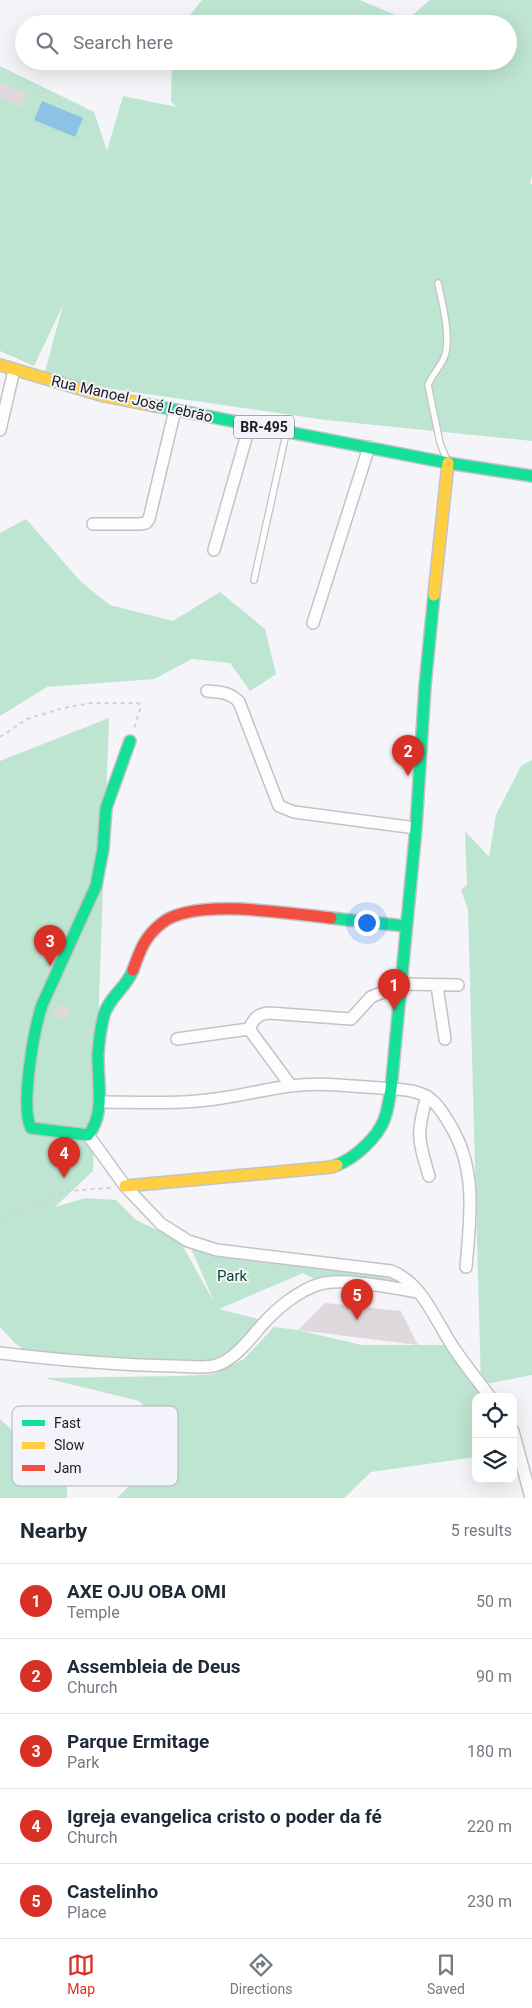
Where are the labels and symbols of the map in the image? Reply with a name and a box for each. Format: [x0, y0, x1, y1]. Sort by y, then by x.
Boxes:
street label: Rua Manoel José Lebrão [50, 372, 214, 426]
road number: BR-495 [234, 416, 294, 438]
pin: 2 [392, 735, 424, 776]
your location [354, 910, 380, 936]
pin: 3 [34, 925, 66, 966]
pin: 1 [378, 969, 410, 1010]
pin: 4 [48, 1137, 80, 1178]
park label: Park [217, 1267, 248, 1285]
pin: 5 [341, 1279, 373, 1320]
legend [12, 1406, 178, 1486]
text: Fast [54, 1415, 81, 1431]
text: Slow [54, 1437, 85, 1453]
text: Jam [54, 1460, 82, 1476]

